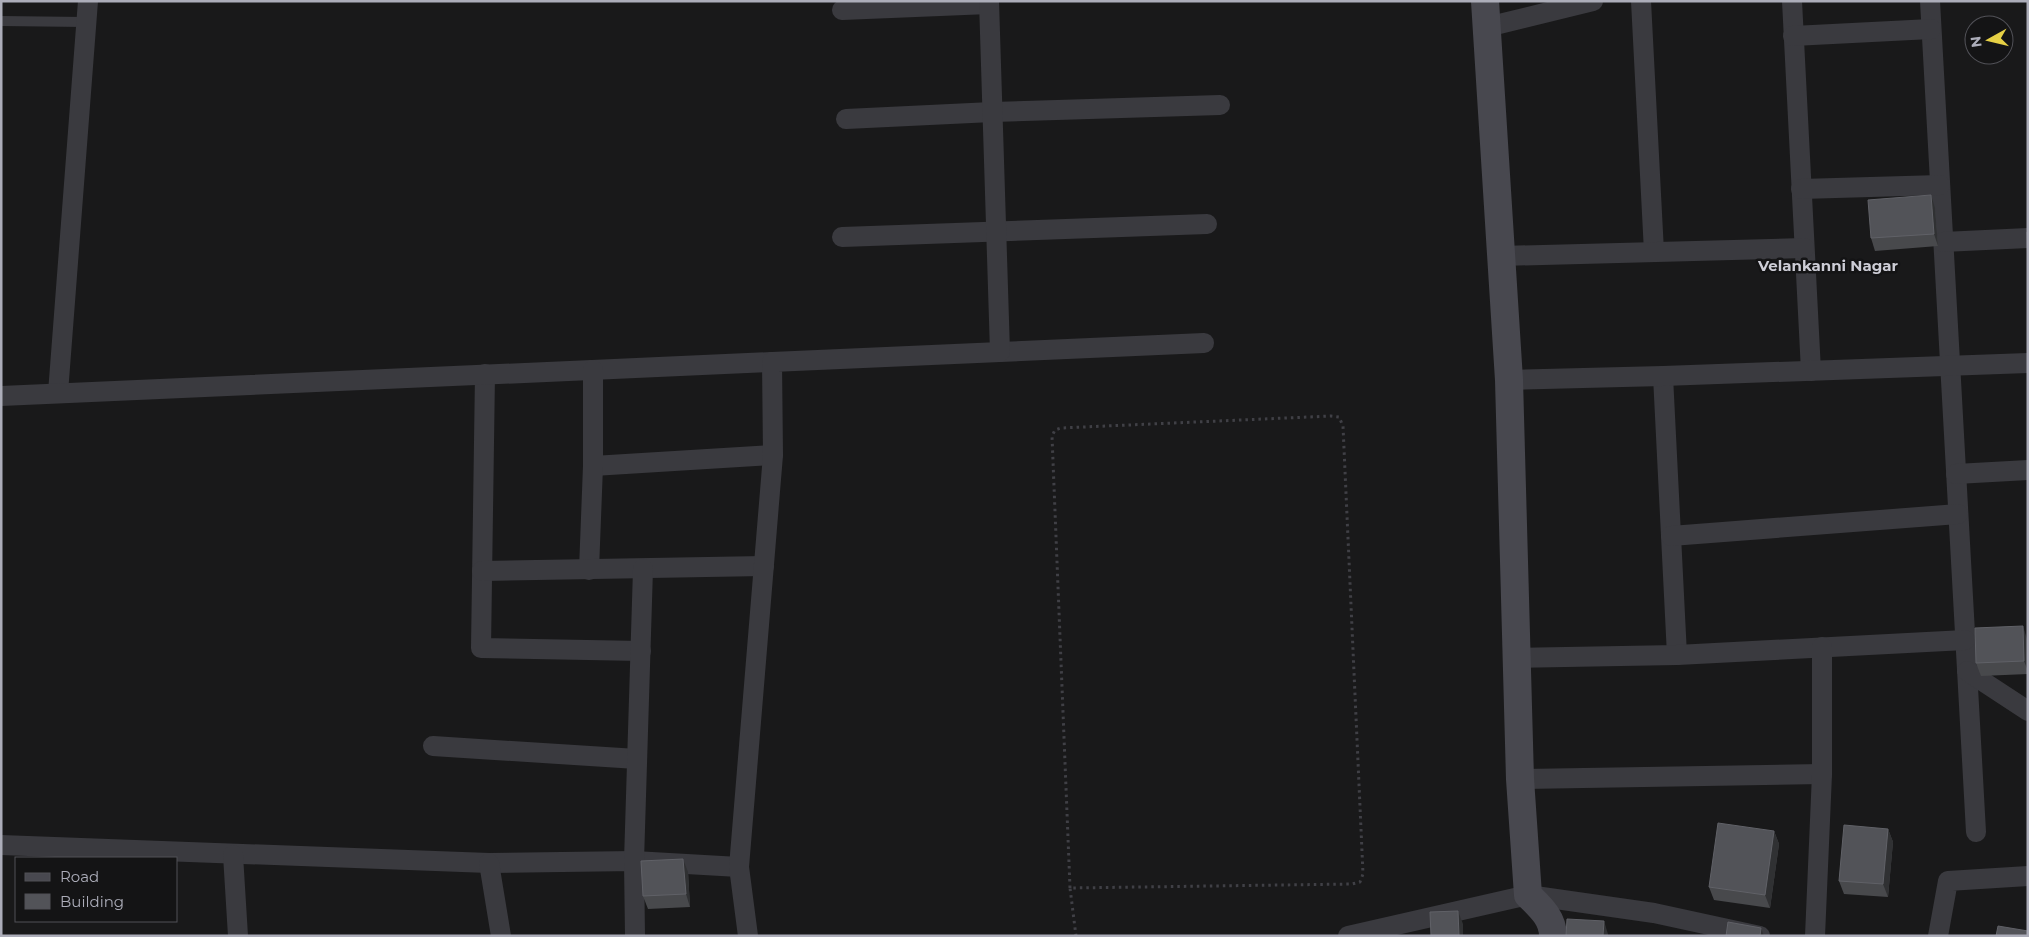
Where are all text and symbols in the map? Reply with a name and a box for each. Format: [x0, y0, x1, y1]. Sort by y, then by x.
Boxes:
north arrow [1964, 15, 2014, 65]
text: N [1966, 35, 1986, 49]
district label: Velankanni Nagar [1757, 256, 1899, 275]
legend [15, 857, 178, 922]
text: Road [60, 867, 99, 886]
text: Building [60, 892, 124, 911]

